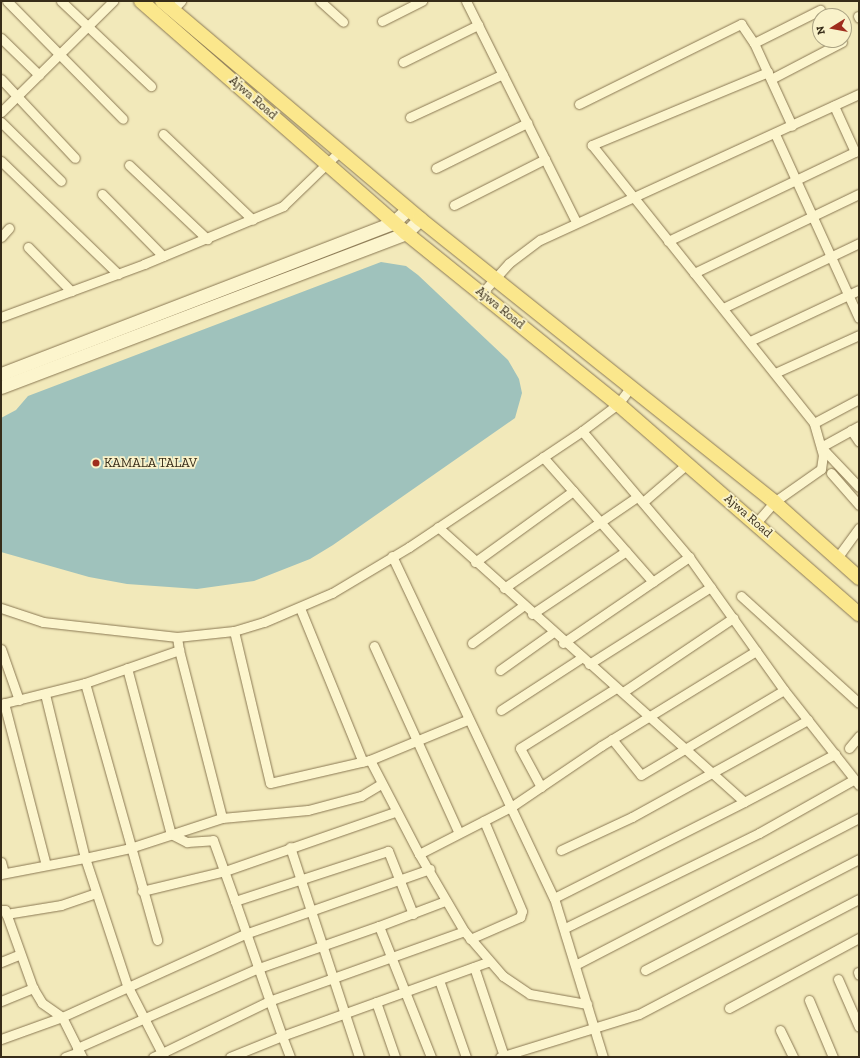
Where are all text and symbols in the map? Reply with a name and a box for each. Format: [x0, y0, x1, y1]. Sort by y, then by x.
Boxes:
north arrow [812, 8, 852, 48]
text: N [814, 25, 828, 36]
street label: Ajwa Road [226, 73, 280, 123]
street label: Ajwa Road [472, 283, 528, 333]
place label: KAMALA TALAV [104, 455, 198, 471]
marker: KAMALA TALAV [91, 458, 101, 468]
street label: Ajwa Road [721, 491, 775, 541]

